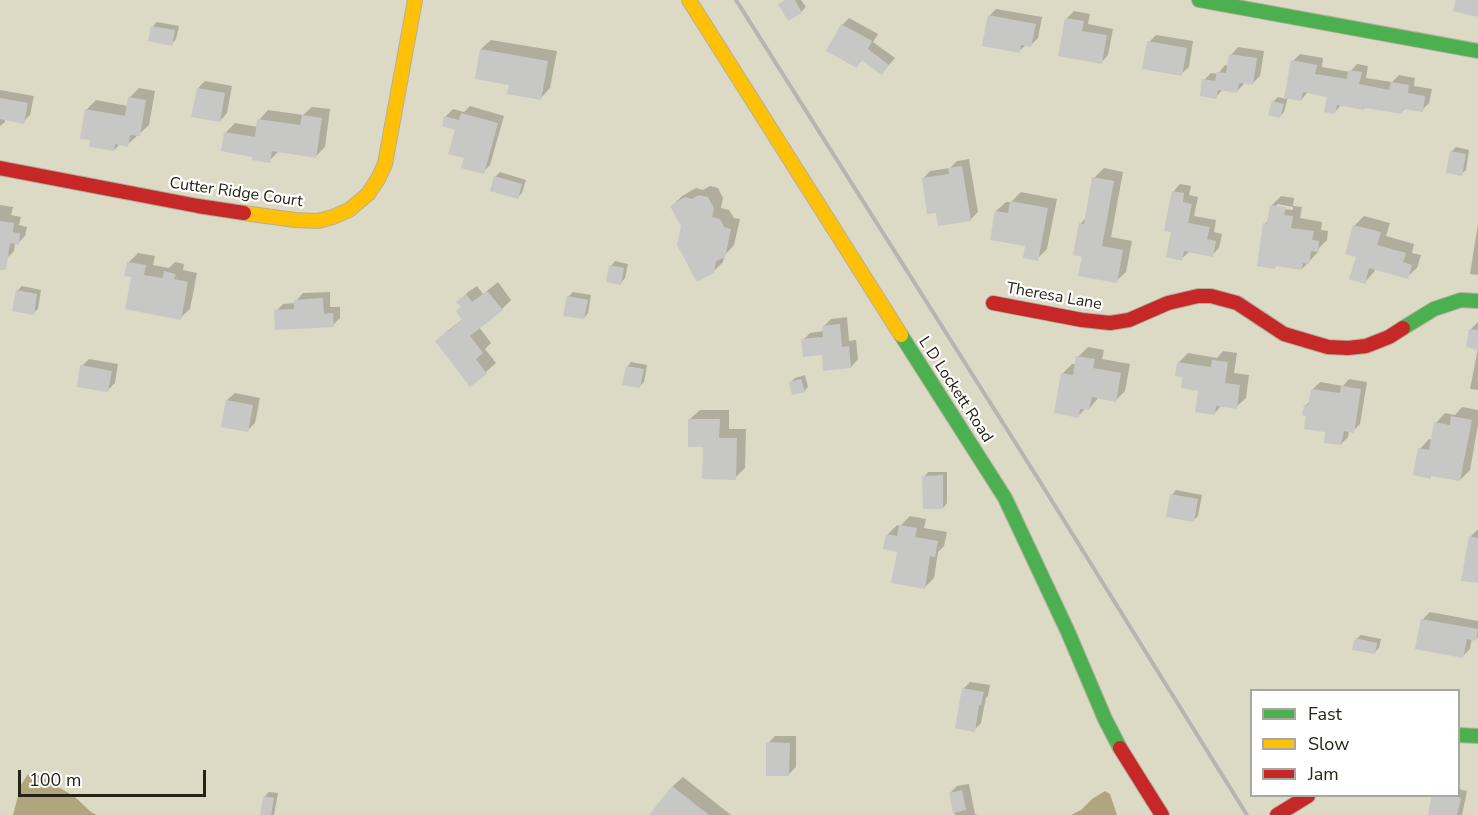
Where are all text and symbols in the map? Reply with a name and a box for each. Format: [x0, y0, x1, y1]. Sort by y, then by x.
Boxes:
street label: Cutter Ridge Court [168, 174, 304, 212]
street label: Theresa Lane [1005, 279, 1103, 315]
street label: L D Lockett Road [914, 333, 996, 447]
legend [1250, 689, 1460, 797]
text: Fast [1308, 702, 1342, 726]
text: Slow [1308, 732, 1349, 756]
scale bar [21, 758, 208, 796]
text: Jam [1308, 762, 1339, 786]
text: 100 m [29, 768, 81, 792]

